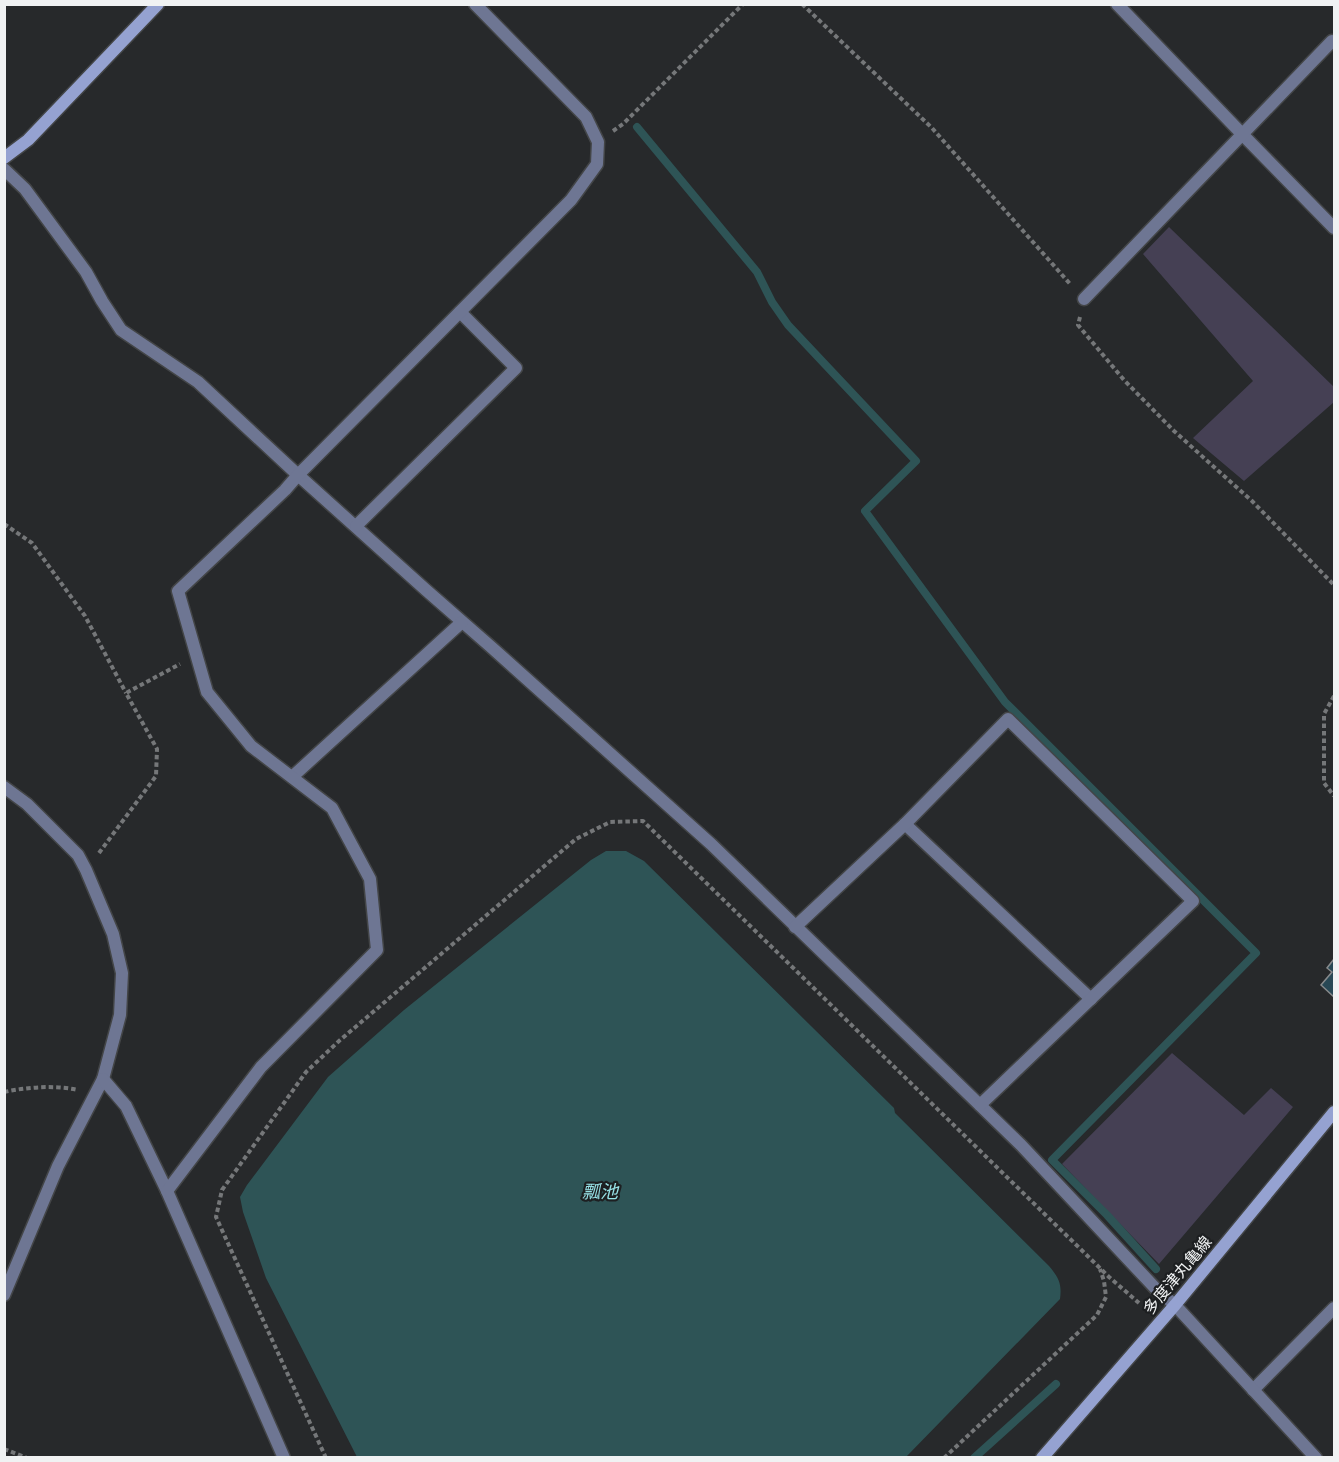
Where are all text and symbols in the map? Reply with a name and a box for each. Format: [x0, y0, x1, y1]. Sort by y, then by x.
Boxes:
water label: 瓢池 [582, 1181, 620, 1203]
street label: 多度津丸亀線 [1139, 1232, 1216, 1319]

